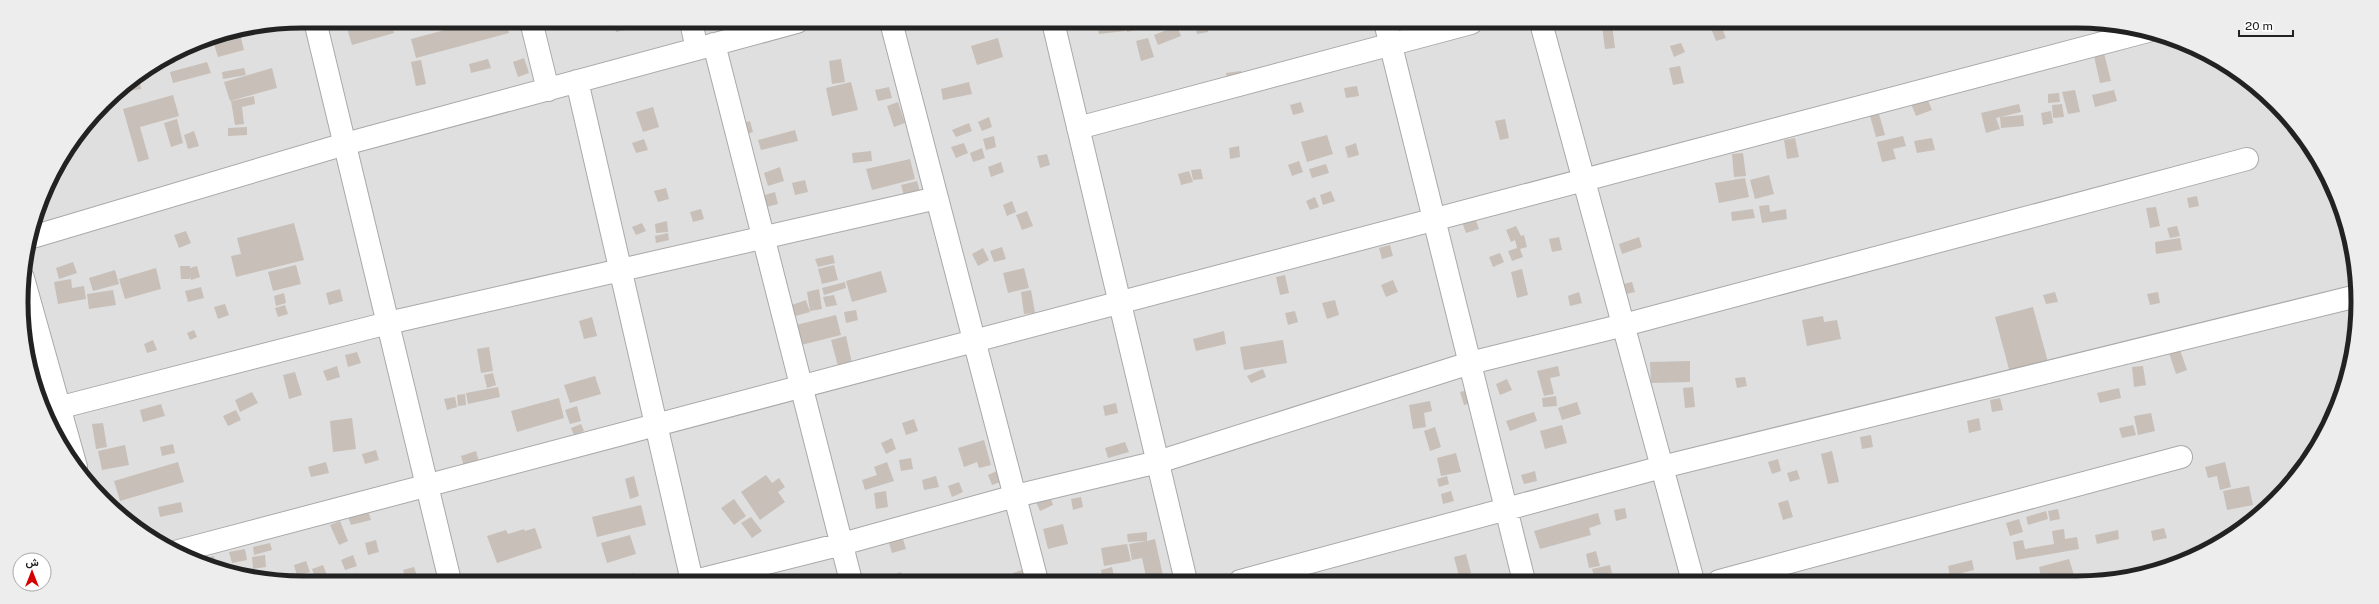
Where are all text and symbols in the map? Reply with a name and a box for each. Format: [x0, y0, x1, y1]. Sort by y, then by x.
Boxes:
scale bar [2239, 12, 2293, 38]
text: 20 m [2245, 19, 2273, 33]
north arrow [12, 552, 52, 592]
text: ش [25, 556, 39, 569]

